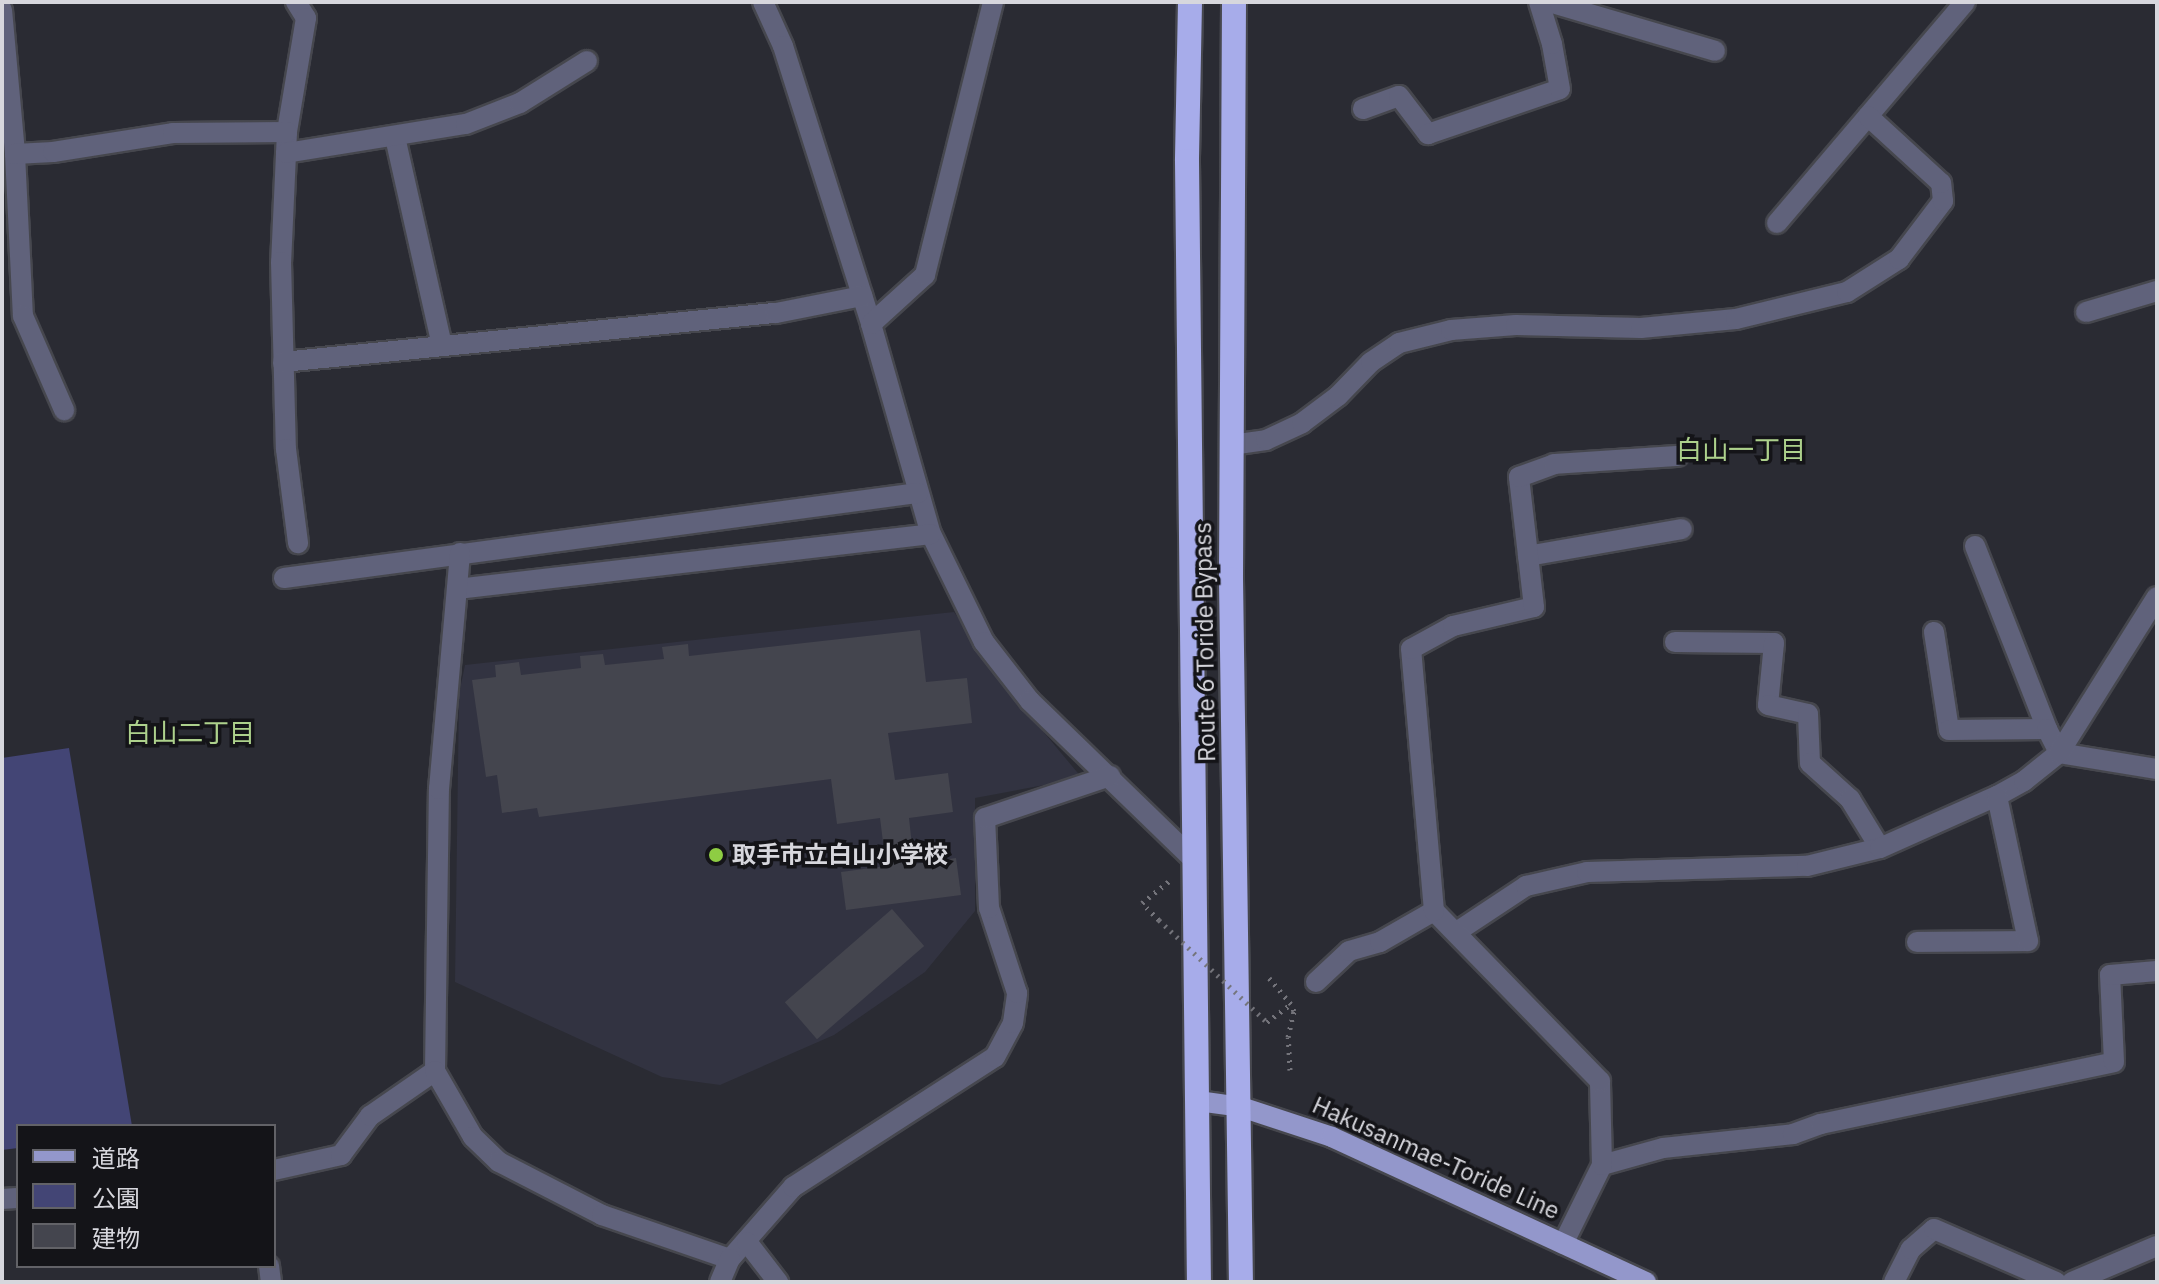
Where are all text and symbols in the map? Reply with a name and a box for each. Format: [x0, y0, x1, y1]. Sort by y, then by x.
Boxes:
district label: 白山一丁目 [1676, 434, 1806, 466]
street label: Route 6 Toride Bypass [1189, 522, 1221, 762]
district label: 白山二丁目 [125, 717, 255, 749]
place label: 取手市立白山小学校 [732, 841, 948, 869]
marker: 取手市立白山小学校 [707, 846, 725, 864]
street label: Hakusanmae-Toride Line [1308, 1090, 1564, 1226]
legend [16, 1124, 276, 1268]
text: 道路 [92, 1142, 140, 1174]
text: 公園 [92, 1182, 140, 1214]
text: 建物 [92, 1222, 140, 1254]

